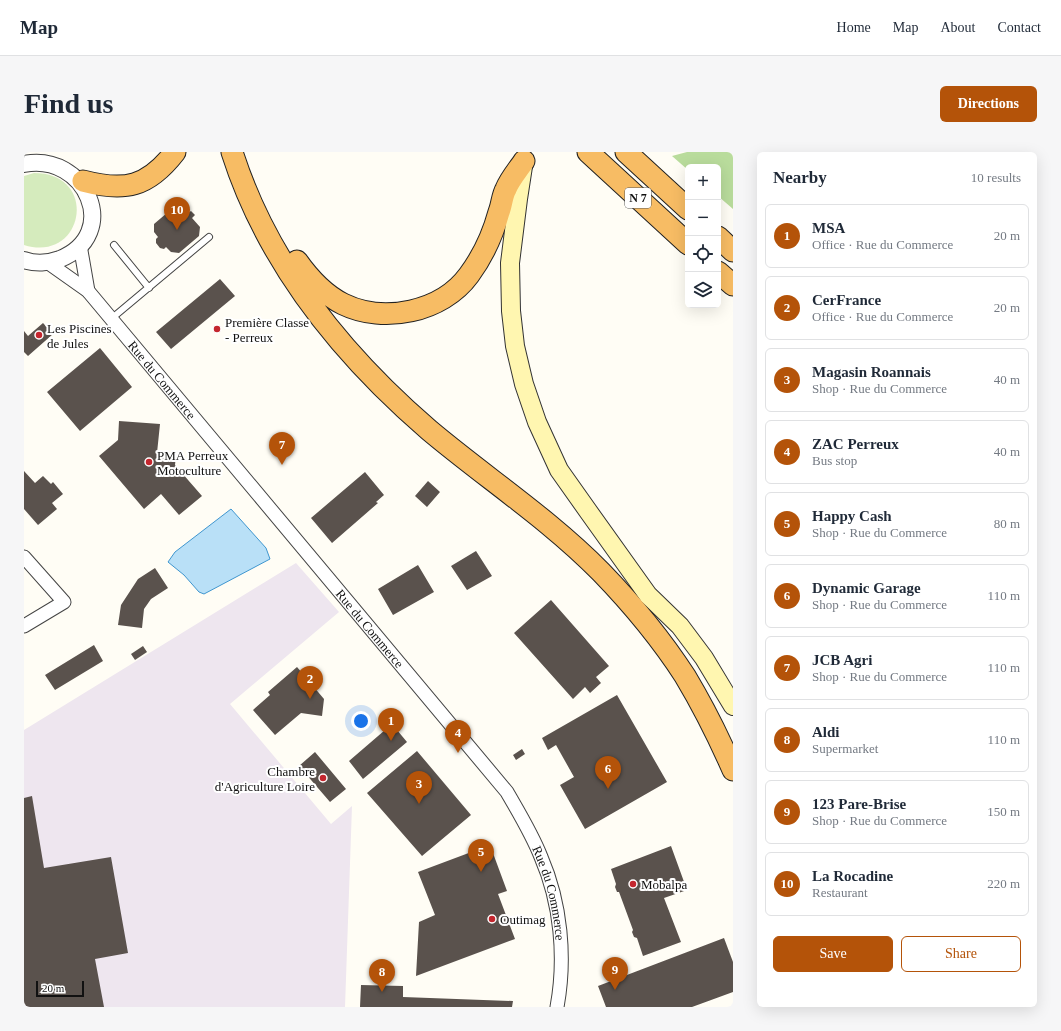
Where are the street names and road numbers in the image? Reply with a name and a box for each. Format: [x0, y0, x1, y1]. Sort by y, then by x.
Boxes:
road number: N 7 [625, 188, 651, 208]
street label: Rue du Commerce [125, 338, 199, 422]
street label: Rue du Commerce [333, 586, 407, 671]
street label: Rue du Commerce [530, 843, 568, 941]

